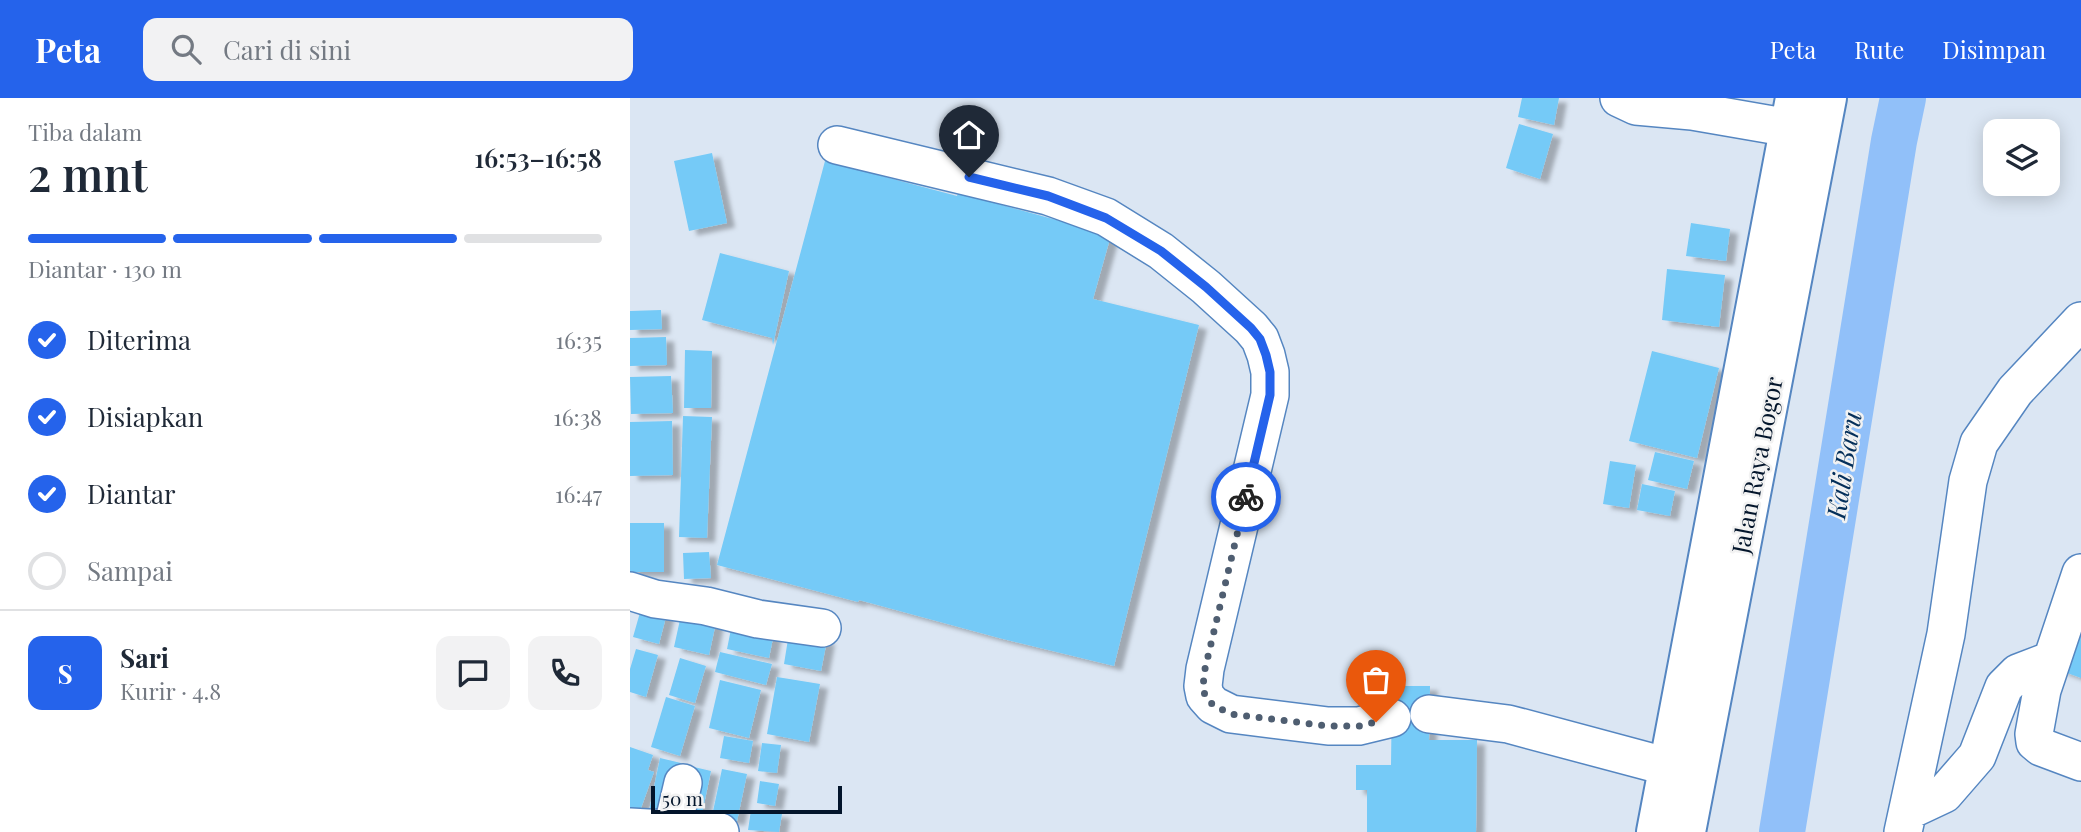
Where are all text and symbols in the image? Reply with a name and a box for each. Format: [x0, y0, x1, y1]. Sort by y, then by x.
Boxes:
search box [143, 18, 633, 81]
text: Peta [35, 27, 101, 71]
icon: search [167, 30, 205, 68]
text: Cari di sini [223, 32, 351, 67]
text: Peta [1770, 33, 1816, 65]
text: Rute [1854, 33, 1904, 65]
text: Disimpan [1942, 33, 2046, 65]
pin [939, 105, 999, 177]
text: Tiba dalam [28, 116, 142, 147]
icon: home [950, 116, 988, 154]
map controls [1983, 119, 2060, 196]
button: layers [1983, 119, 2060, 196]
text: 16:53–16:58 [474, 140, 602, 175]
text: 2 mnt [28, 142, 148, 204]
text: Diantar · 130 m [28, 253, 182, 284]
icon: check [28, 321, 66, 359]
text: Diterima [87, 322, 191, 357]
text: 16:35 [556, 324, 602, 355]
street label: Jalan Raya Bogor [1723, 373, 1789, 557]
icon: check [28, 398, 66, 436]
text: Disiapkan [87, 399, 203, 434]
text: 16:38 [553, 401, 602, 432]
water label: Kali Baru [1817, 409, 1869, 522]
courier [1211, 462, 1281, 532]
icon: check [28, 475, 66, 513]
text: Diantar [87, 476, 176, 511]
text: 16:47 [555, 478, 602, 509]
icon: bike [1227, 478, 1265, 516]
text: Sampai [87, 553, 173, 588]
button: chat [436, 636, 510, 710]
button: phone [528, 636, 602, 710]
text: Sari [120, 640, 169, 675]
pin [1346, 650, 1406, 722]
text: S [57, 656, 73, 691]
icon: bag [1357, 661, 1395, 699]
text: Kurir · 4.8 [120, 675, 221, 706]
scale bar [651, 783, 842, 815]
text: 50 m [662, 785, 703, 811]

